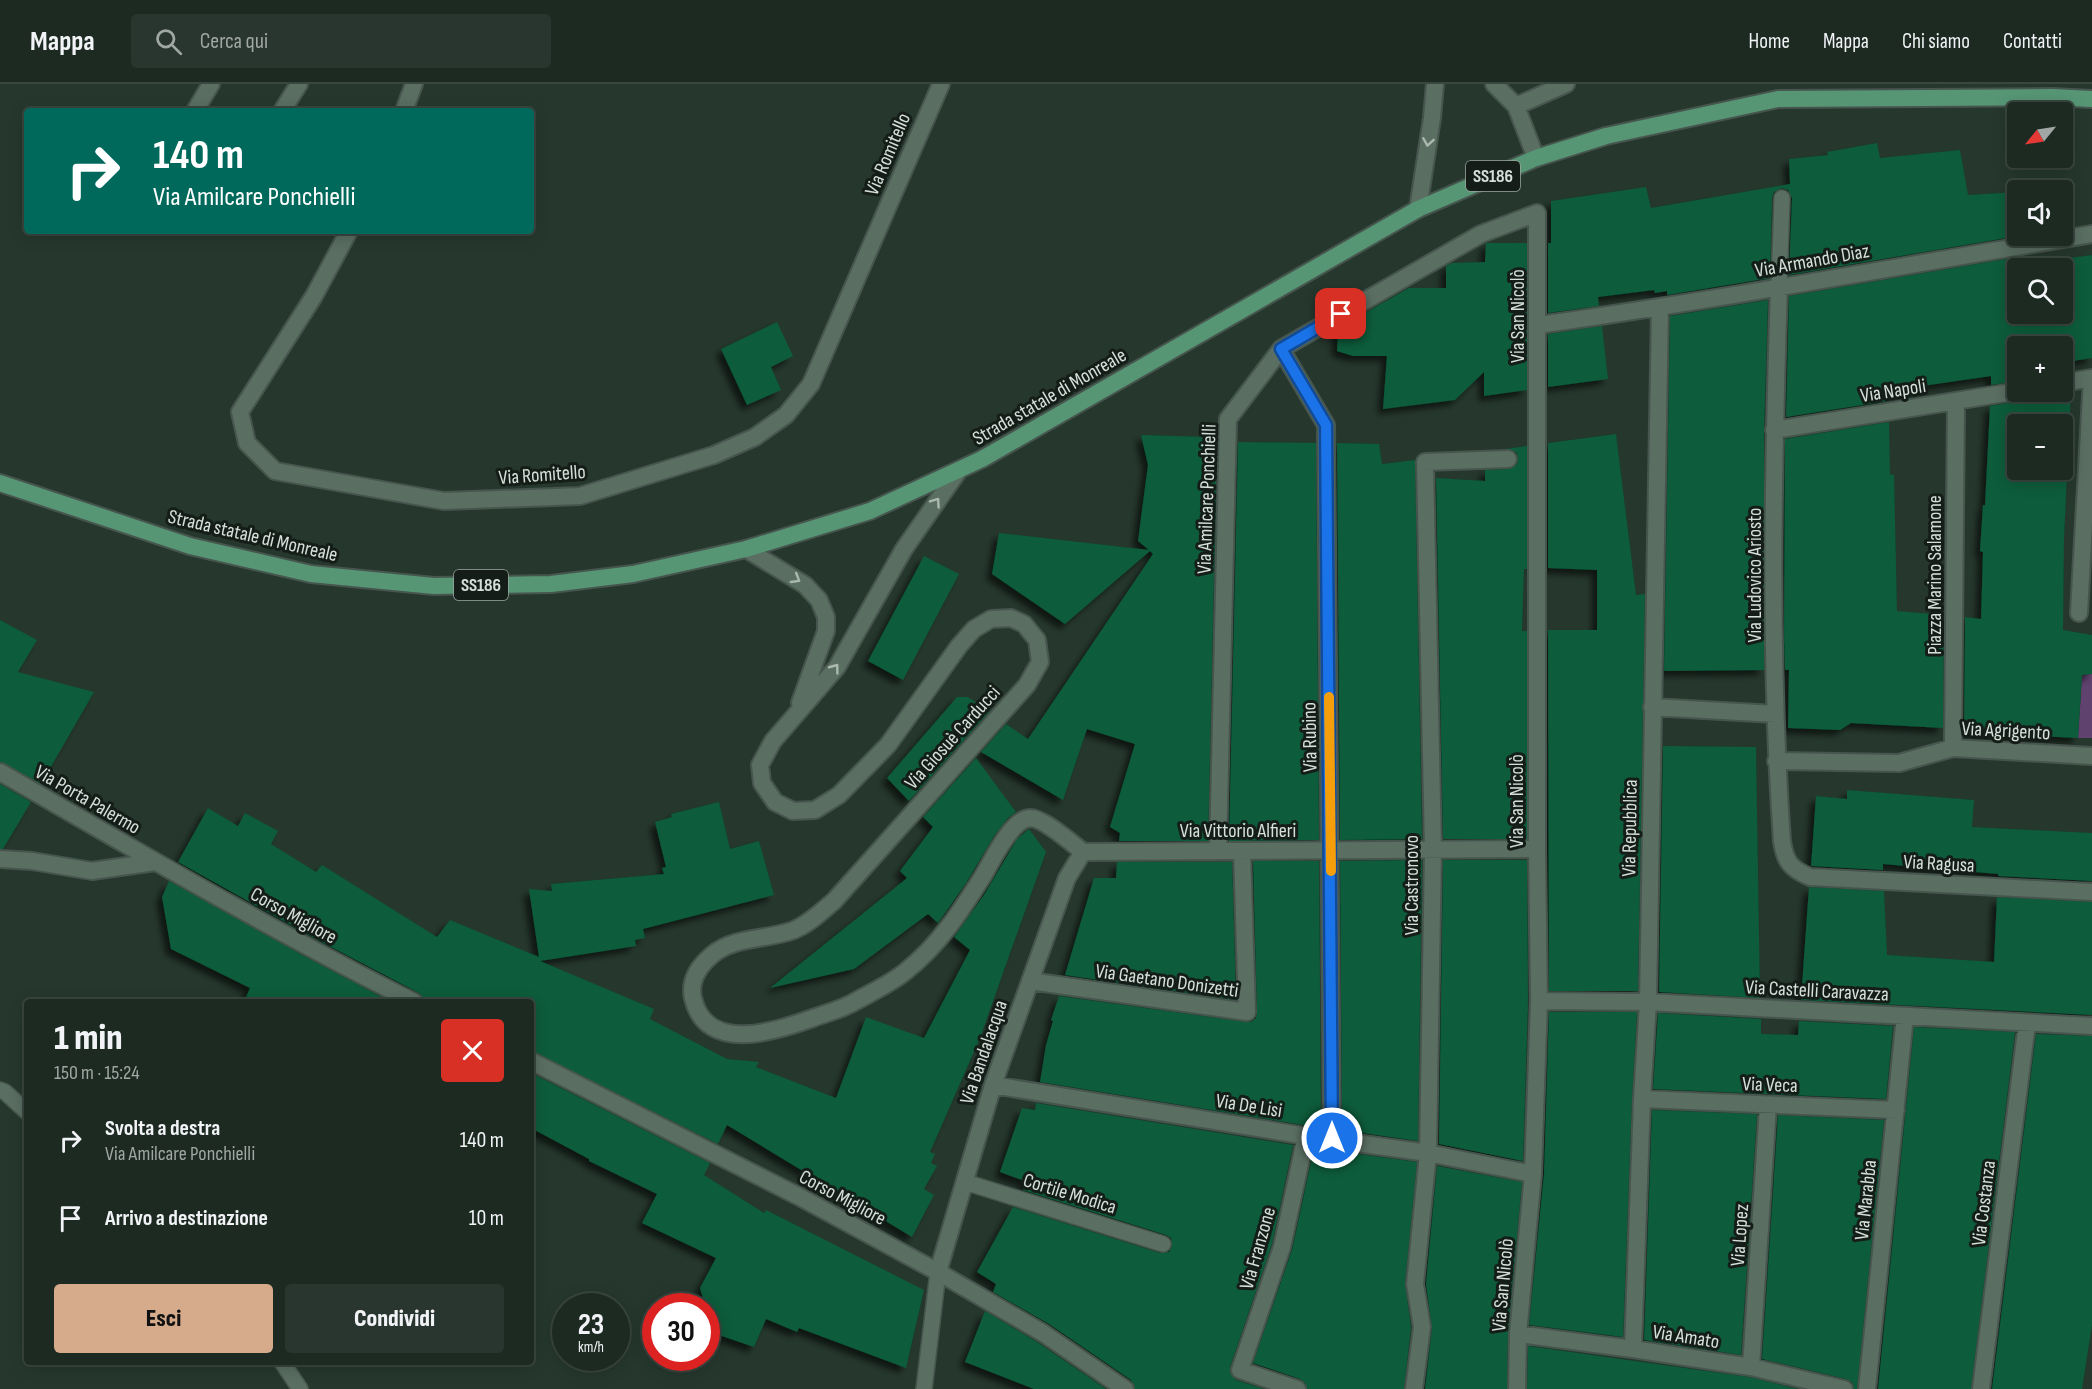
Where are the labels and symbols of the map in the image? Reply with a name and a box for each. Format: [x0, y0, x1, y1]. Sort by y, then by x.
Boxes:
north arrow [2007, 102, 2073, 168]
street label: Via Romitello [860, 110, 916, 199]
one-way arrow [1423, 137, 1435, 147]
road number: SS186 [1466, 161, 1520, 191]
street label: Via Armando Diaz [1753, 239, 1871, 283]
street label: Via San Nicolò [1506, 269, 1530, 363]
pin [1315, 288, 1366, 339]
street label: Strada statale di Monreale [968, 343, 1131, 451]
street label: Via Napoli [1859, 374, 1928, 408]
street label: Via Amilcare Ponchielli [1192, 424, 1222, 574]
street label: Via Romitello [498, 460, 586, 490]
street label: Piazza Marino Salamone [1923, 495, 1947, 655]
one-way arrow [929, 498, 940, 509]
street label: Strada statale di Monreale [166, 505, 340, 567]
street label: Via Ludovico Ariosto [1743, 508, 1767, 642]
road number: SS186 [454, 570, 508, 600]
one-way arrow [790, 572, 800, 584]
one-way arrow [827, 664, 838, 675]
street label: Via Giosuè Carducci [900, 681, 1006, 794]
street label: Via Rubino [1297, 702, 1323, 772]
street label: Via Agrigento [1961, 717, 2051, 745]
street label: Via San Nicolò [1505, 754, 1529, 848]
street label: Via Porta Palermo [31, 760, 144, 840]
street label: Via Repubblica [1617, 779, 1643, 877]
street label: Via Vittorio Alfieri [1180, 819, 1296, 843]
street label: Via Castronovo [1400, 835, 1424, 935]
street label: Via Ragusa [1903, 850, 1975, 878]
street label: Corso Migliore [246, 882, 341, 949]
street label: Via Gaetano Donizetti [1094, 959, 1240, 1003]
street label: Via Castelli Caravazza [1745, 975, 1889, 1007]
street label: Via Bandalacqua [955, 997, 1013, 1108]
street label: Via Veca [1742, 1072, 1798, 1098]
street label: Via De Lisi [1214, 1089, 1284, 1123]
position arrow [1300, 1106, 1364, 1170]
street label: Via Marabba [1850, 1159, 1882, 1241]
street label: Via Costanza [1967, 1159, 2001, 1247]
street label: Corso Migliore [795, 1165, 890, 1231]
street label: Cortile Modica [1020, 1168, 1119, 1220]
street label: Via Lopez [1726, 1203, 1754, 1267]
street label: Via Franzone [1235, 1204, 1281, 1292]
street label: Via San Nicolò [1487, 1237, 1519, 1333]
speed limit sign: 30 [642, 1293, 720, 1371]
street label: Via Amato [1651, 1320, 1721, 1354]

